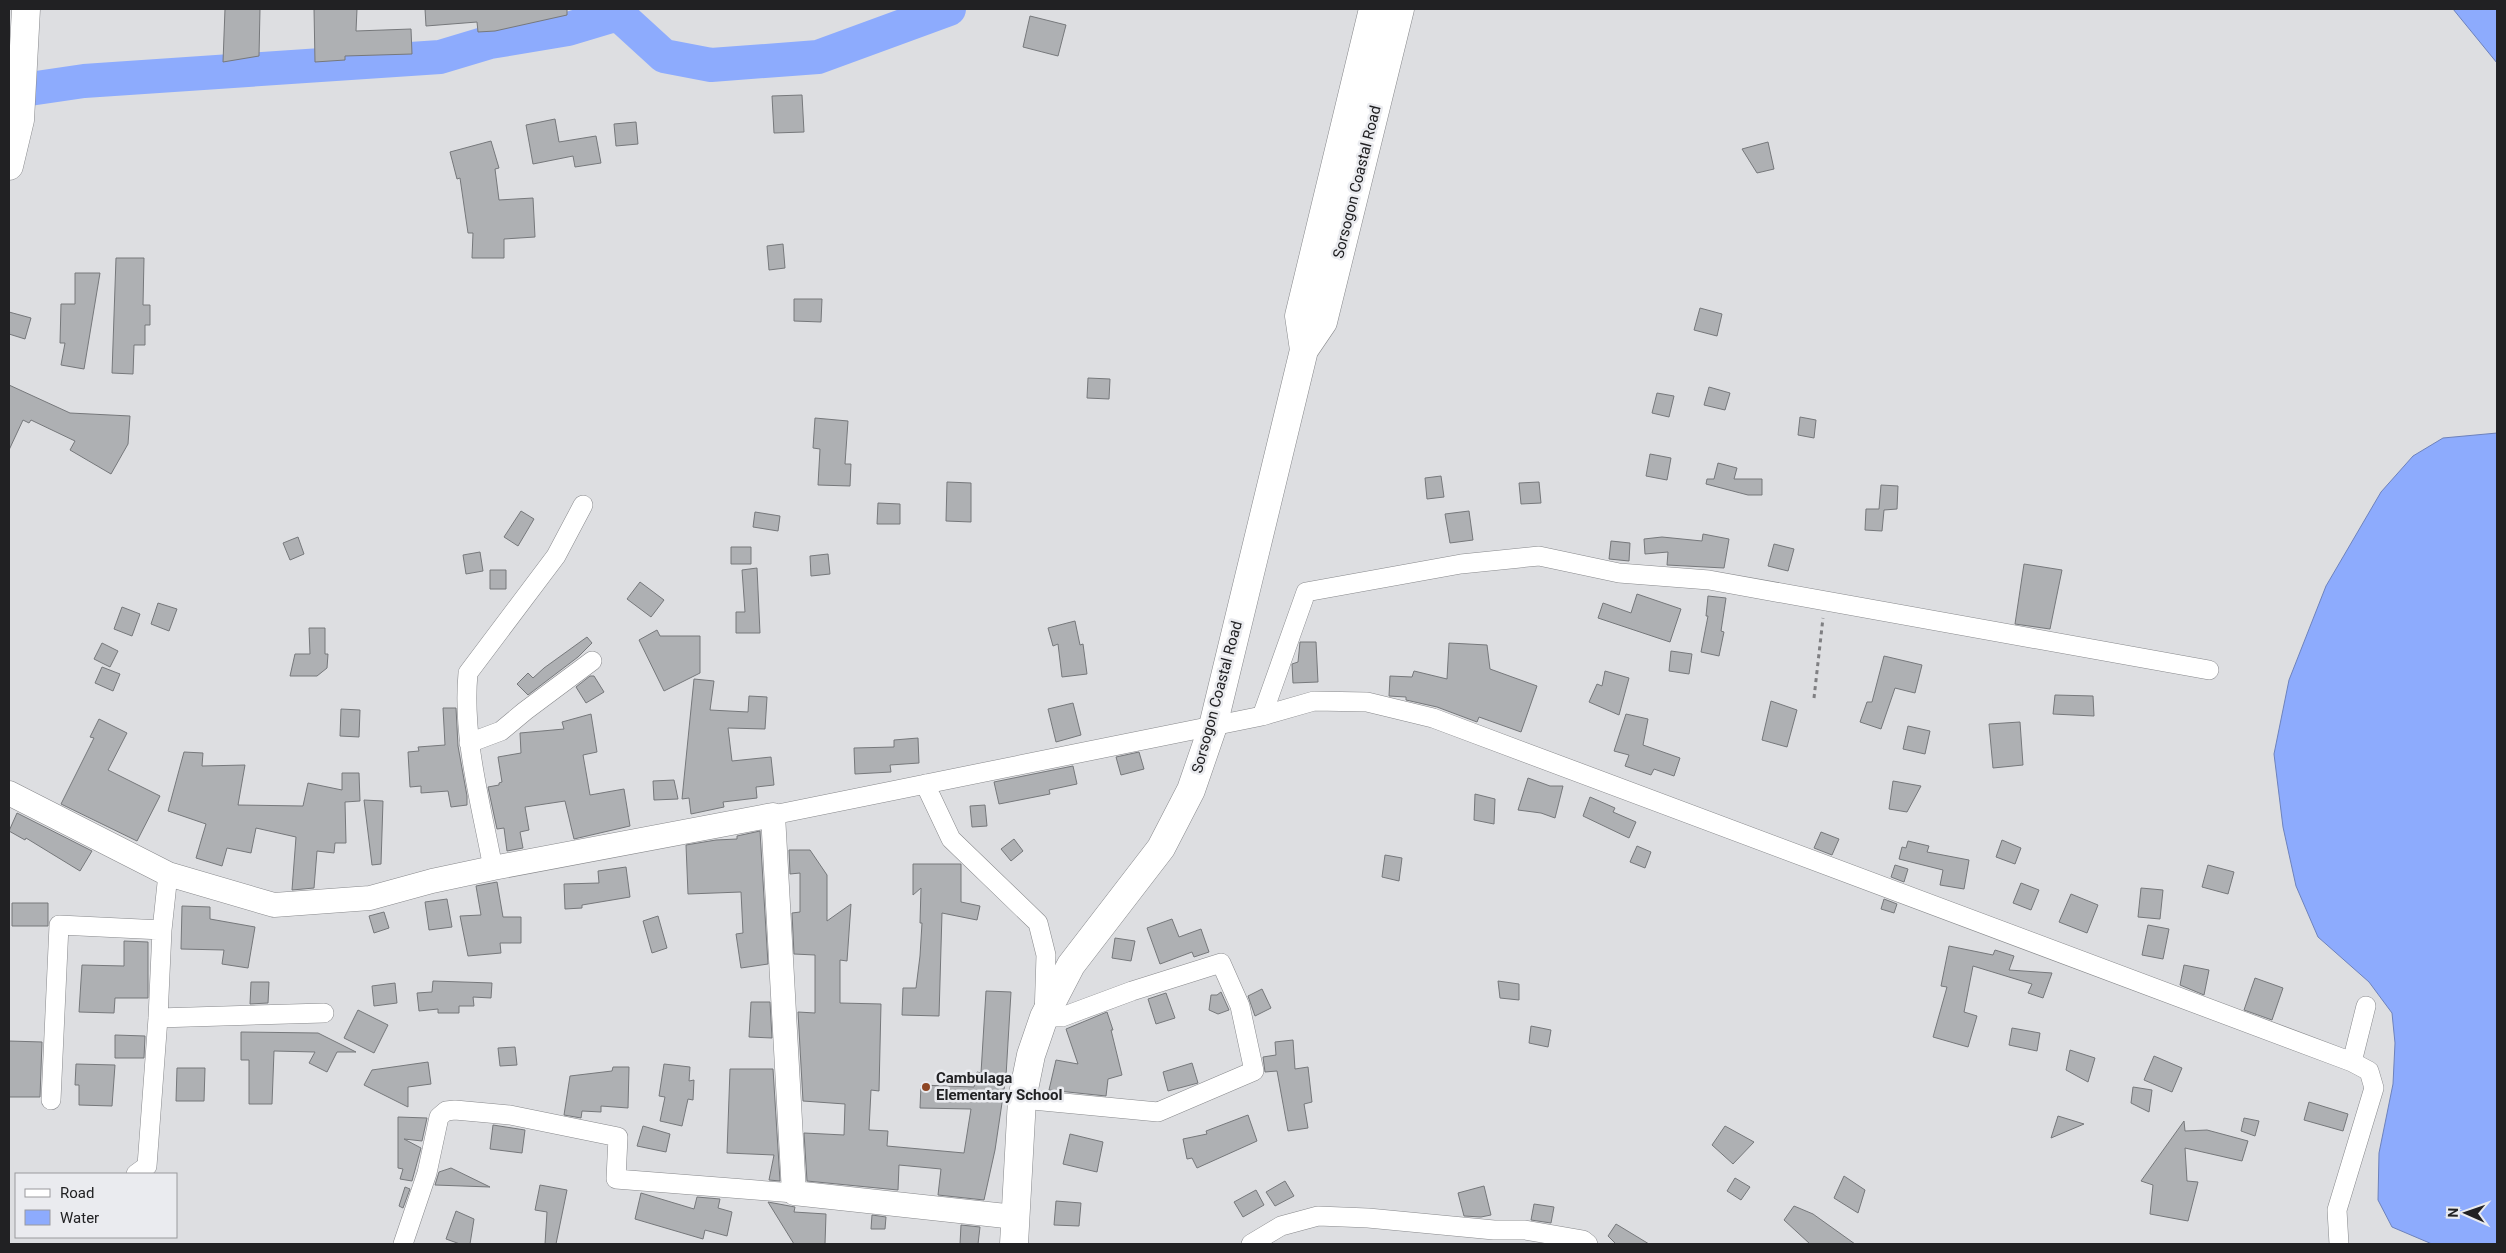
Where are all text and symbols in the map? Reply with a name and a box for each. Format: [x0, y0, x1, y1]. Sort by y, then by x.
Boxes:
street label: Sorsogon Coastal Road [1329, 104, 1385, 260]
street label: Sorsogon Coastal Road [1188, 619, 1246, 775]
place label: Cambulaga Elementary School [936, 1069, 1062, 1104]
marker: Cambulaga Elementary School [920, 1081, 932, 1093]
legend [15, 1173, 178, 1238]
text: Road [60, 1184, 94, 1202]
north arrow [2441, 1188, 2491, 1238]
text: N [2445, 1207, 2461, 1218]
text: Water [60, 1209, 99, 1227]

